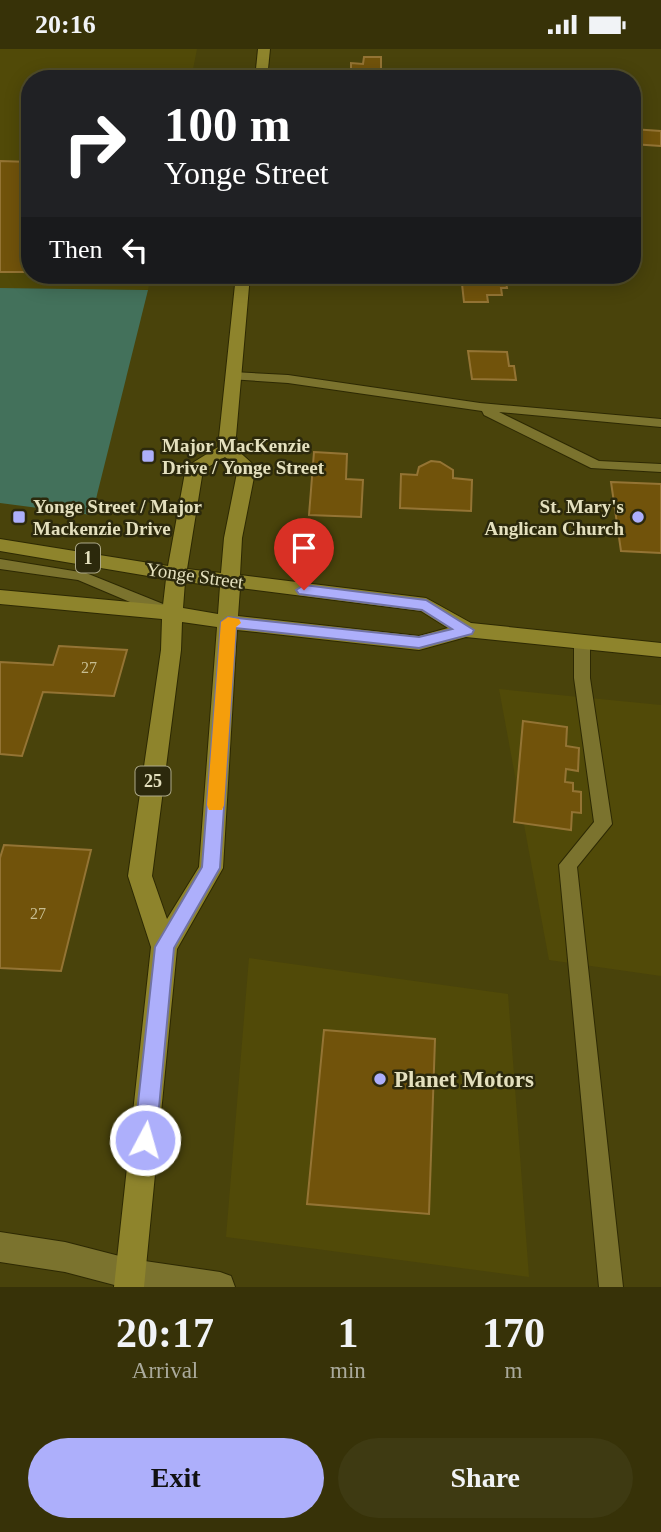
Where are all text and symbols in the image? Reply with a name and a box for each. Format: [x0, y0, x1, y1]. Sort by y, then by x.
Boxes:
text: 20:16 [35, 10, 96, 39]
text: 100 m [164, 97, 291, 152]
icon: right [49, 98, 140, 189]
text: Yonge Street [164, 155, 329, 191]
icon: left [116, 231, 154, 269]
text: Then [49, 235, 102, 264]
place label: Major MacKenzie Drive / Yonge Street [162, 435, 325, 478]
marker: Major MacKenzie Drive / Yonge Street [140, 448, 156, 464]
place label: Yonge Street / Major Mackenzie Drive [33, 496, 203, 539]
place label: St. Mary's Anglican Church [484, 496, 624, 539]
marker: Yonge Street / Major Mackenzie Drive [11, 509, 27, 525]
marker: St. Mary's Anglican Church [630, 509, 646, 525]
pin [274, 518, 334, 590]
icon: arrive [285, 529, 323, 567]
road number: 1 [76, 543, 100, 573]
street label: Yonge Street [145, 558, 246, 593]
house number: 27 [81, 659, 97, 676]
road number: 25 [136, 767, 170, 795]
house number: 27 [30, 905, 46, 922]
place label: Planet Motors [394, 1067, 534, 1092]
marker: Planet Motors [372, 1071, 388, 1087]
position arrow [108, 1103, 182, 1177]
text: 20:17 [116, 1310, 214, 1356]
text: 1 [337, 1310, 358, 1356]
text: 170 [482, 1310, 545, 1356]
text: Arrival [132, 1358, 198, 1383]
text: min [330, 1358, 366, 1383]
text: m [504, 1358, 522, 1383]
button: Exit [28, 1438, 324, 1518]
button: Share [338, 1438, 633, 1518]

